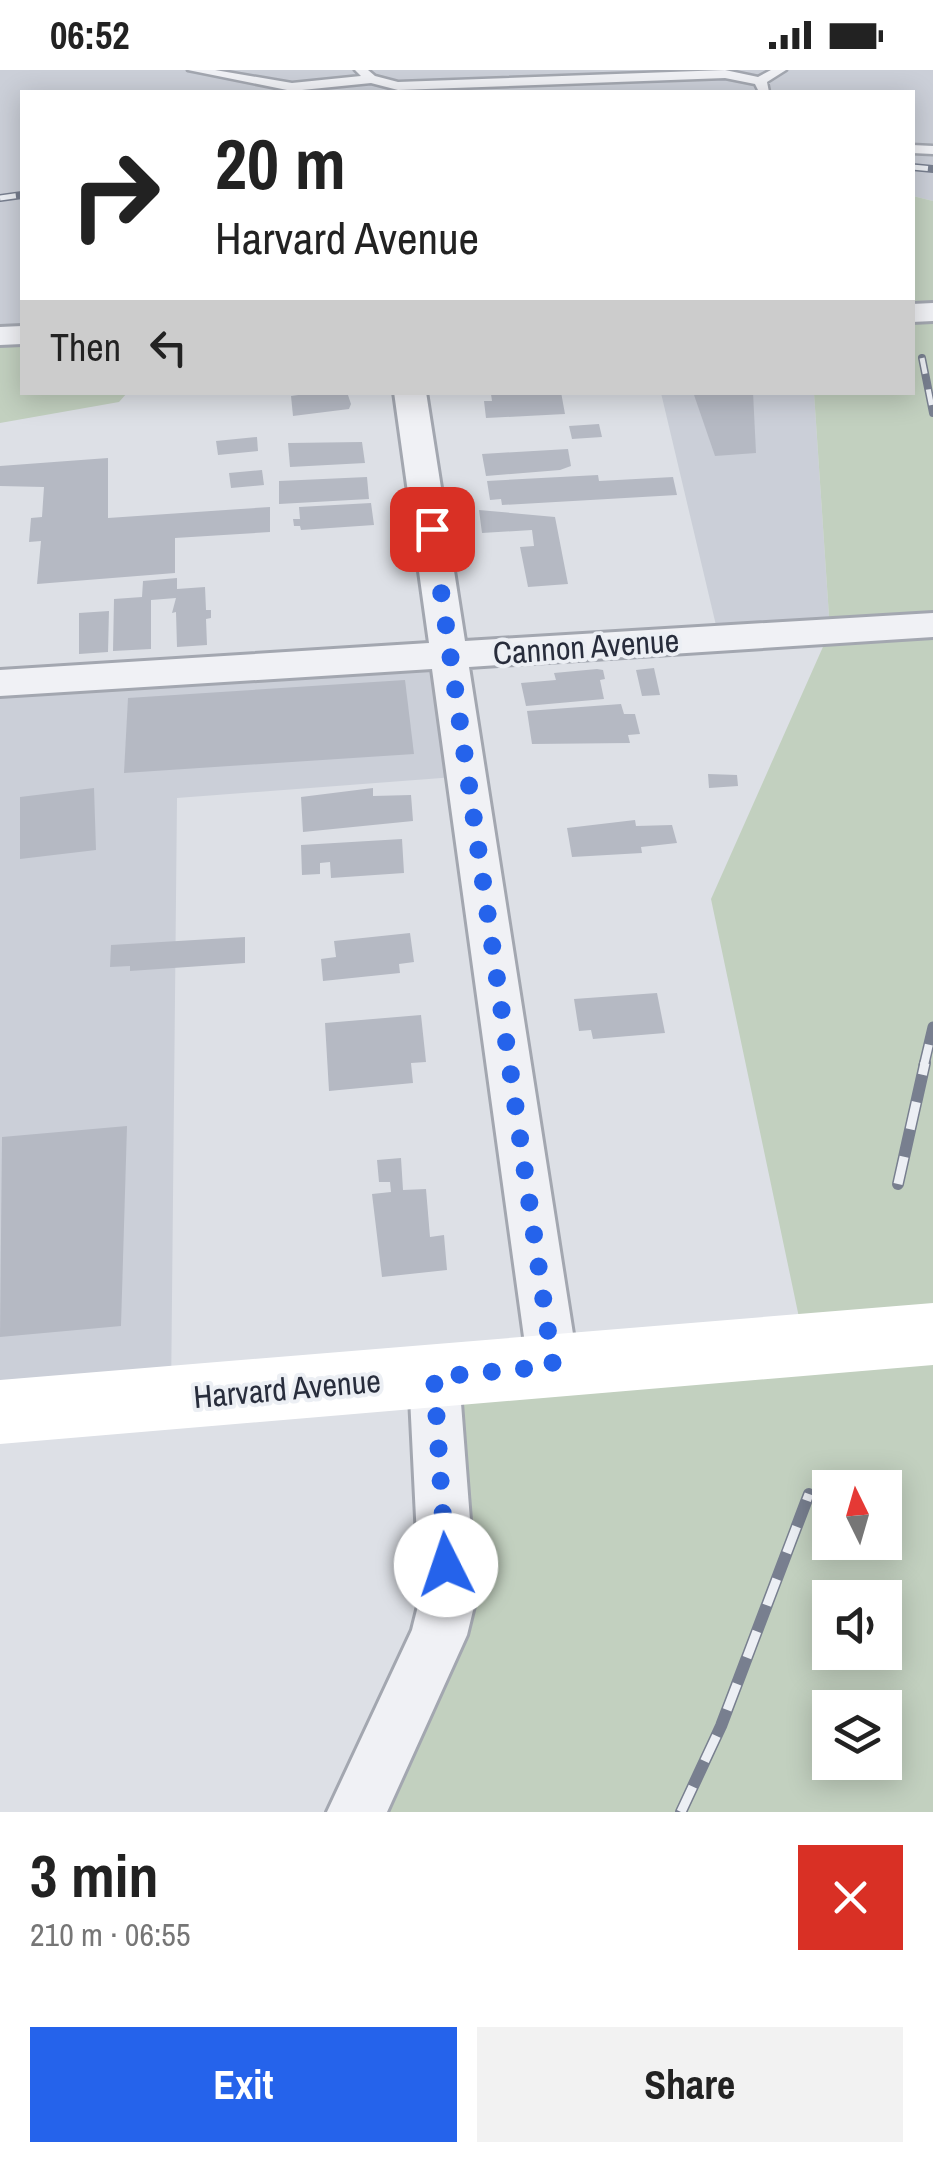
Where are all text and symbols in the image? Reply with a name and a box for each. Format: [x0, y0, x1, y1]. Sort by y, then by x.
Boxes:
text: 06:52 [50, 10, 130, 61]
text: 20 m [215, 117, 346, 211]
icon: right [50, 130, 180, 260]
text: Harvard Avenue [215, 207, 479, 268]
icon: left [141, 320, 196, 375]
text: Then [50, 322, 121, 373]
pin [390, 487, 475, 572]
icon: arrive [405, 502, 460, 557]
street label: Cannon Avenue [492, 619, 680, 674]
street label: Harvard Avenue [192, 1359, 382, 1418]
north arrow [812, 1470, 902, 1560]
map controls [812, 1470, 902, 1780]
position arrow [394, 1513, 498, 1617]
button: sound [812, 1580, 902, 1670]
button: layers [812, 1690, 902, 1780]
text: 3 min [30, 1835, 159, 1916]
button: close [798, 1845, 903, 1950]
text: 210 m · 06:55 [30, 1913, 190, 1956]
button: Exit [30, 2027, 457, 2142]
button: Share [477, 2027, 903, 2142]

